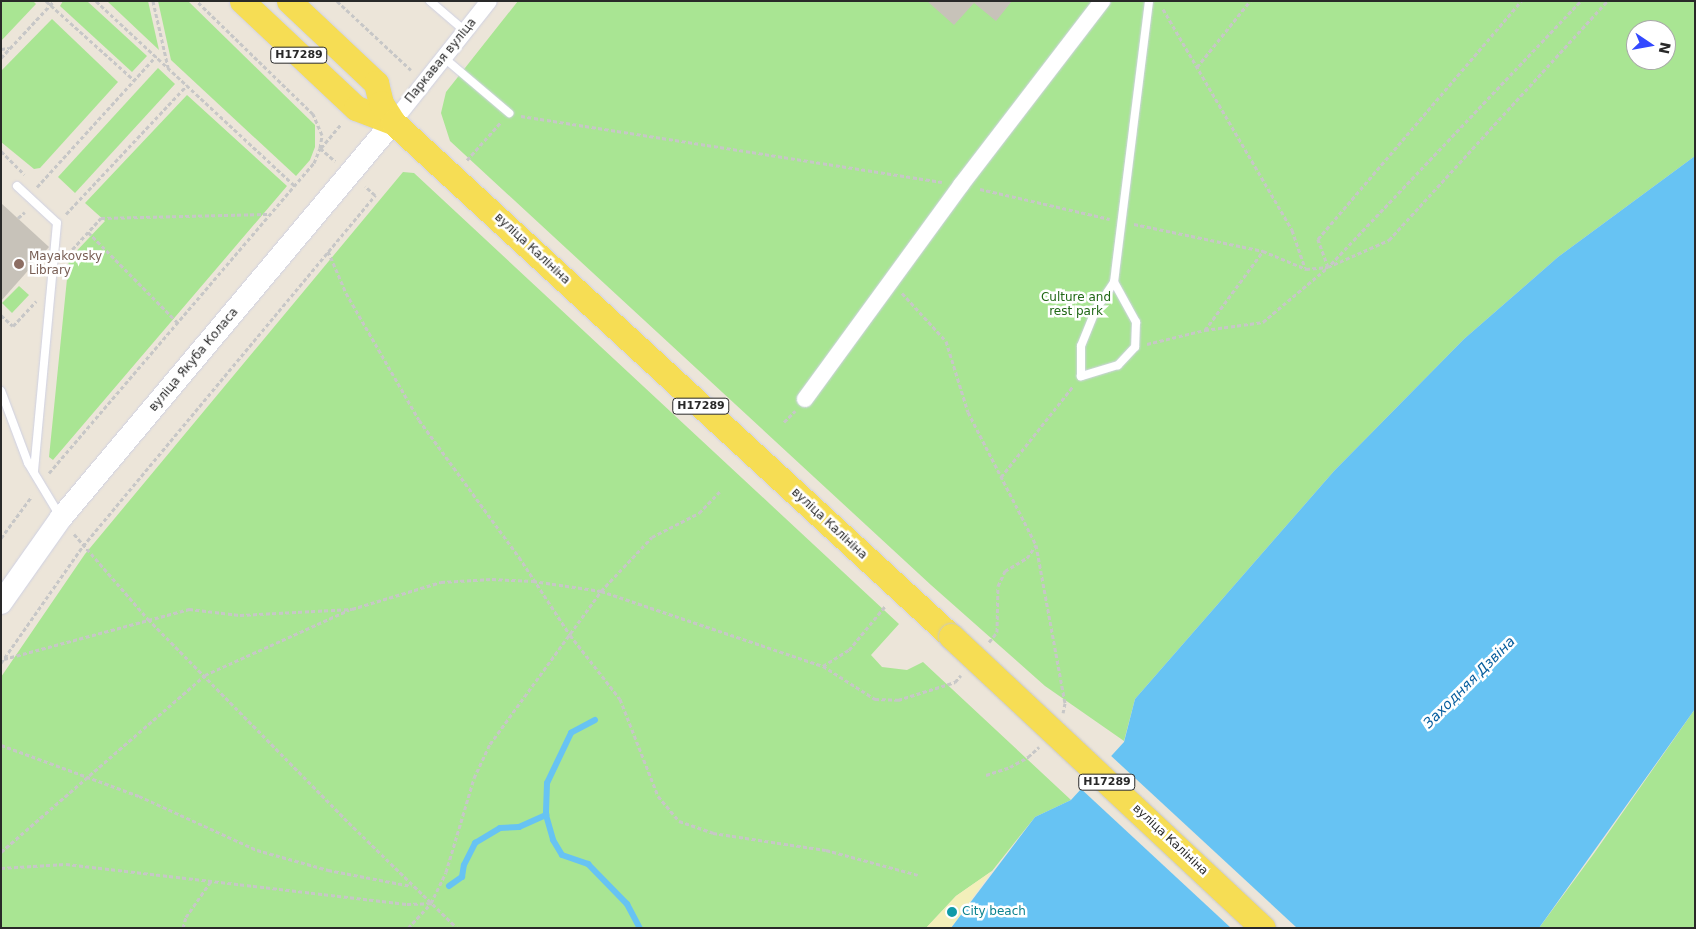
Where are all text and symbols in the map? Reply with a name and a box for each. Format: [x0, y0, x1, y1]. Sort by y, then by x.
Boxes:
street label: Паркавая вуліца [402, 16, 480, 106]
north arrow [1626, 20, 1676, 70]
text: N [1656, 41, 1674, 55]
road number: Н17289 [270, 46, 328, 64]
street label: вуліца Калініна [491, 210, 573, 288]
place label: Mayakovsky Library [29, 250, 102, 278]
marker: Mayakovsky Library [13, 258, 25, 270]
park label: Culture and rest park [1041, 291, 1111, 319]
street label: вуліца Якуба Коласа [147, 305, 241, 415]
road number: Н17289 [672, 398, 730, 414]
street label: вуліца Калініна [788, 485, 870, 563]
water label: Заходняя Дзвіна [1420, 633, 1518, 731]
road number: Н17289 [1078, 774, 1136, 790]
street label: вуліца Калініна [1129, 801, 1211, 879]
place label: City beach [962, 905, 1026, 919]
marker: City beach [946, 906, 958, 918]

